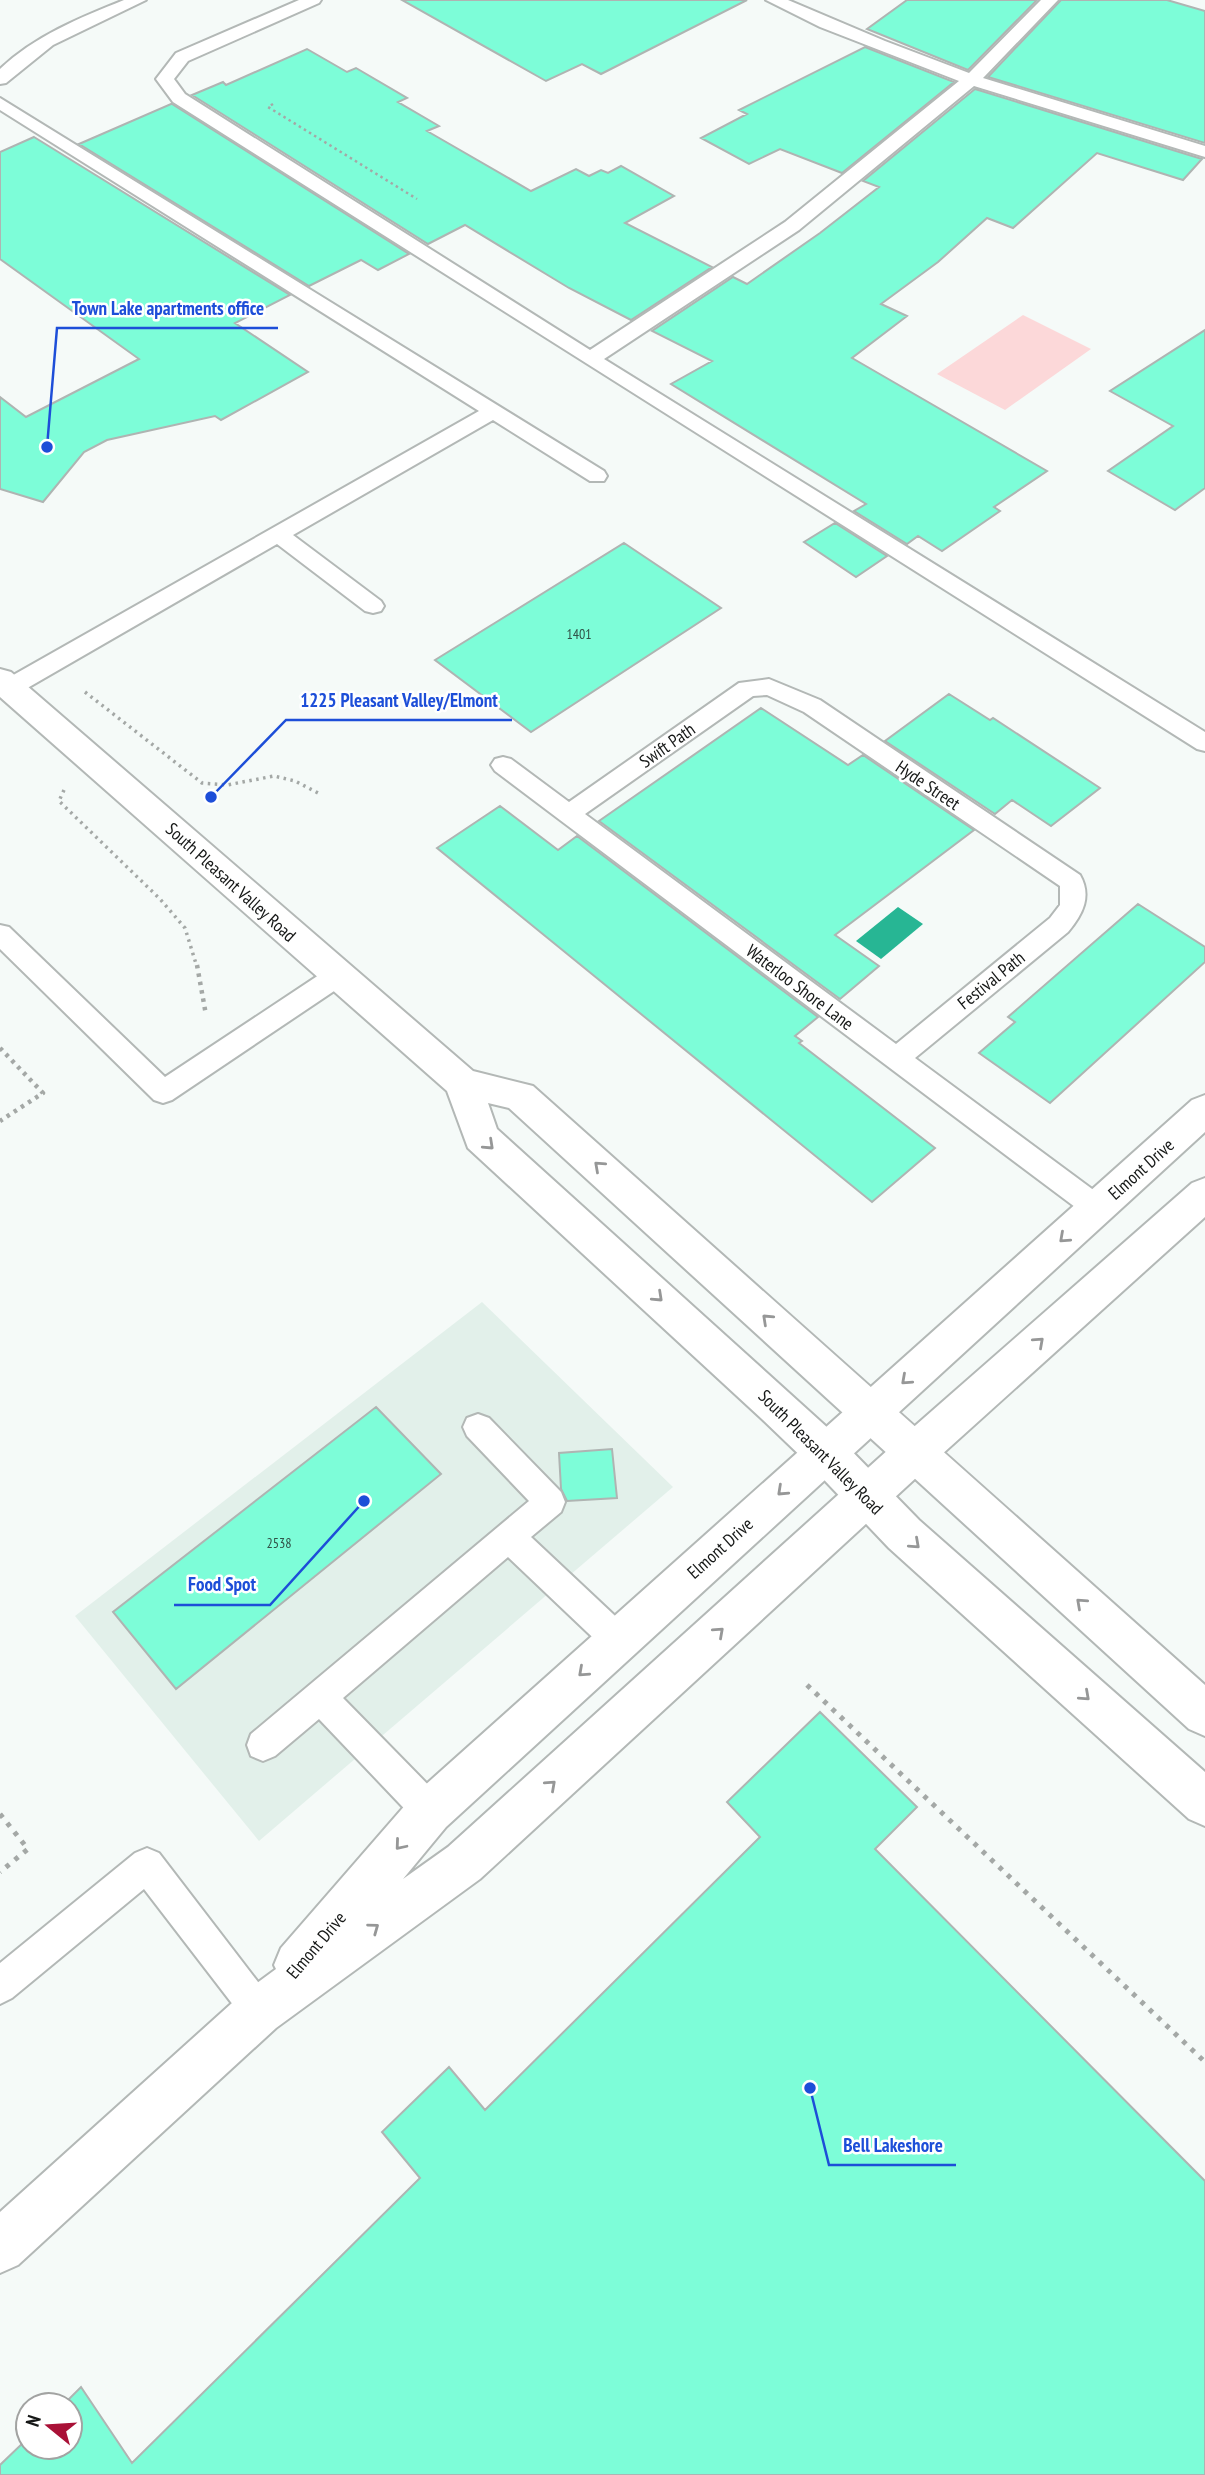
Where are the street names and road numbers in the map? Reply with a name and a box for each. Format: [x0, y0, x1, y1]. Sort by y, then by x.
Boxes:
street label: Swift Path [635, 717, 699, 773]
street label: Hyde Street [891, 755, 965, 815]
street label: South Pleasant Valley Road [161, 817, 301, 947]
street label: Waterloo Shore Lane [742, 939, 858, 1035]
street label: Festival Path [953, 946, 1029, 1014]
street label: Elmont Drive [1103, 1133, 1179, 1205]
street label: South Pleasant Valley Road [754, 1385, 888, 1519]
street label: Elmont Drive [682, 1512, 758, 1584]
street label: Elmont Drive [281, 1907, 351, 1983]

